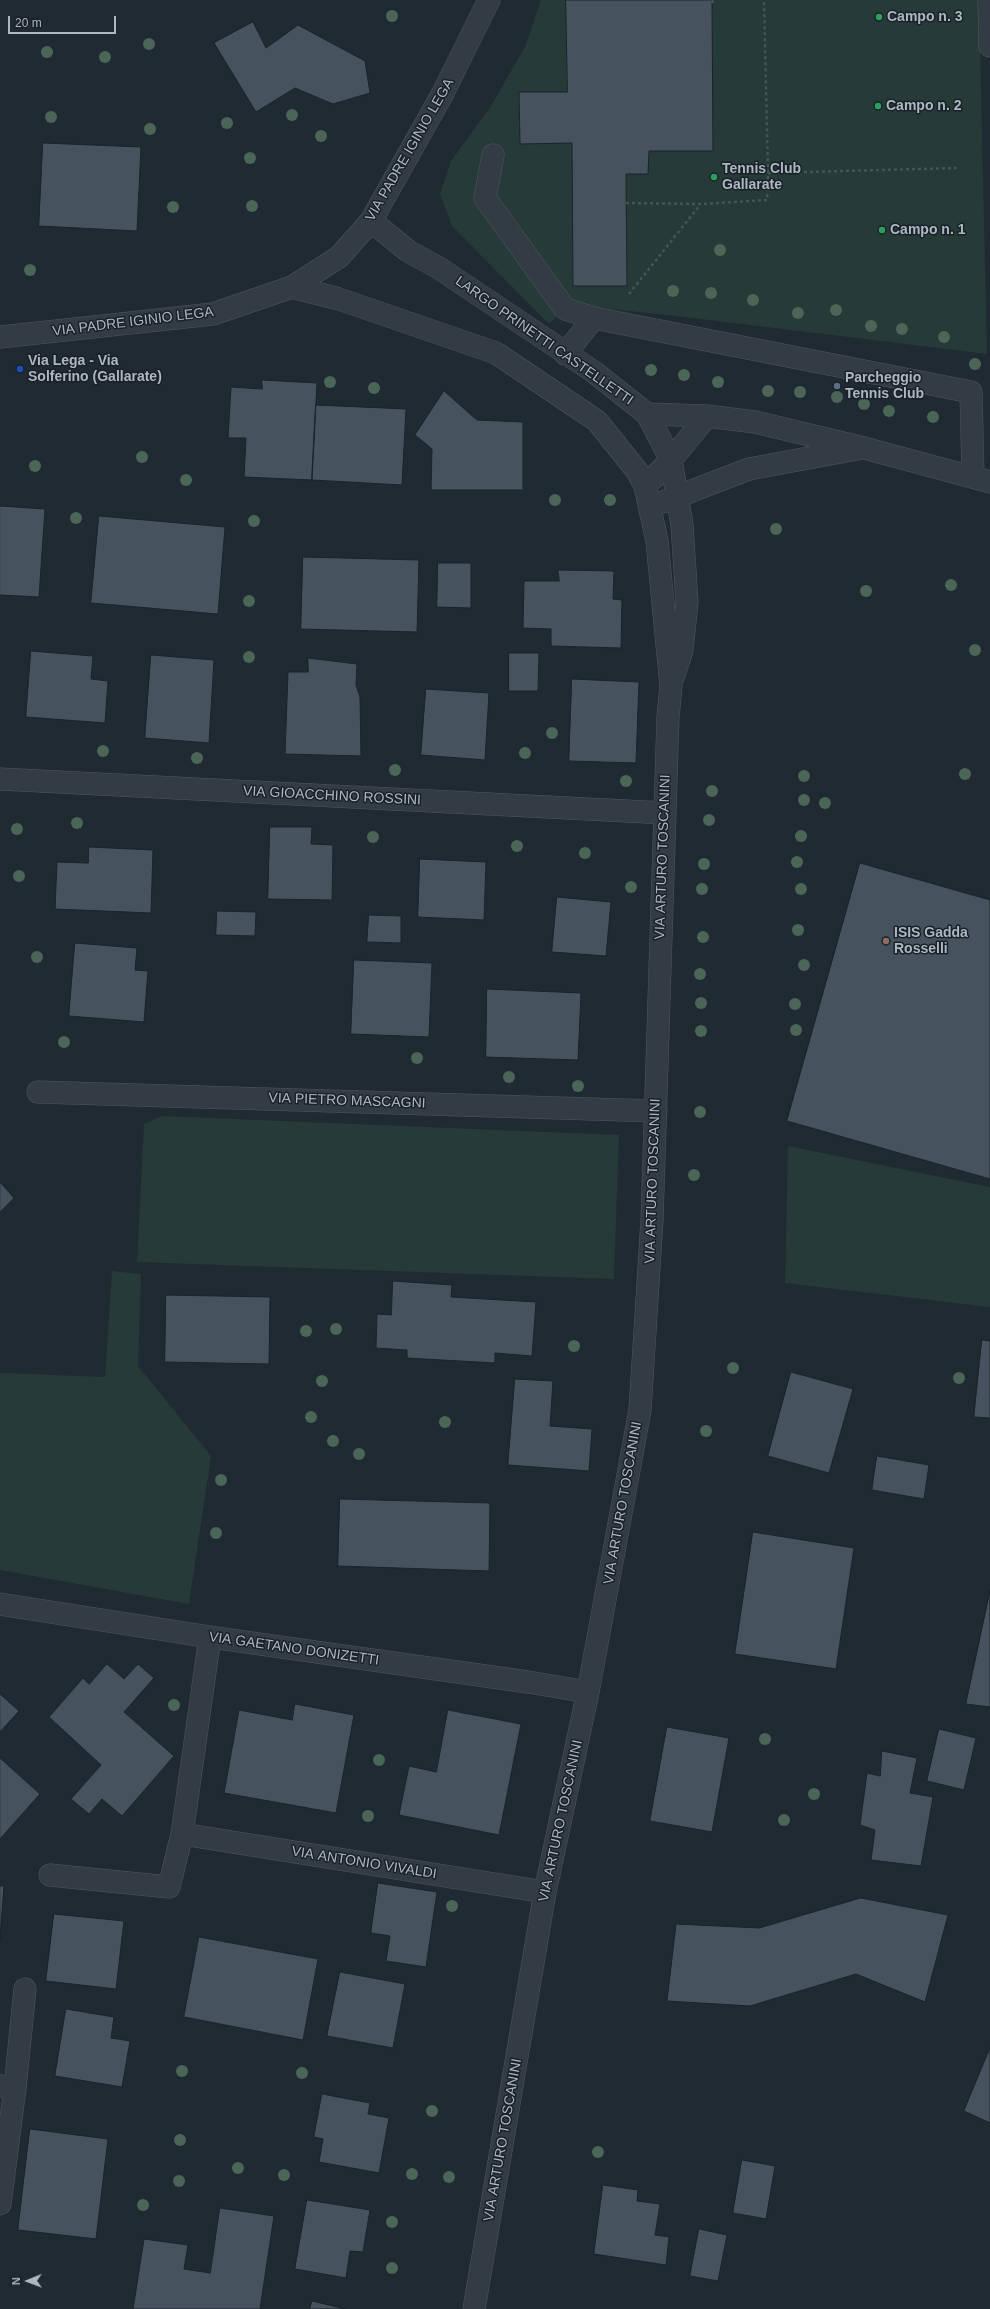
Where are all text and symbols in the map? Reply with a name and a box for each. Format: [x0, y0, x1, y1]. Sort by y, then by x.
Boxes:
scale bar [10, 8, 118, 34]
place label: Campo n. 3 [887, 9, 962, 25]
marker: Campo n. 3 [874, 12, 884, 22]
text: 20 m [15, 16, 42, 30]
street label: VIA PADRE IGINIO LEGA [362, 76, 458, 224]
place label: Campo n. 2 [886, 98, 961, 114]
marker: Campo n. 2 [873, 101, 883, 111]
place label: Tennis Club Gallarate [722, 161, 801, 194]
marker: Tennis Club Gallarate [709, 172, 719, 182]
place label: Campo n. 1 [890, 222, 965, 238]
marker: Campo n. 1 [877, 225, 887, 235]
street label: LARGO PRINETTI CASTELLETTI [452, 273, 636, 409]
street label: VIA PADRE IGINIO LEGA [51, 304, 215, 340]
place label: Via Lega - Via Solferino (Gallarate) [28, 353, 162, 386]
marker: Via Lega - Via Solferino (Gallarate) [15, 364, 25, 374]
place label: Parcheggio Tennis Club [845, 370, 924, 402]
marker: Parcheggio Tennis Club [832, 381, 842, 391]
street label: VIA ARTURO TOSCANINI [652, 774, 674, 940]
street label: VIA GIOACCHINO ROSSINI [243, 783, 421, 809]
place label: ISIS Gadda Rosselli [894, 925, 968, 958]
marker: ISIS Gadda Rosselli [881, 936, 891, 946]
street label: VIA PIETRO MASCAGNI [268, 1090, 426, 1112]
street label: VIA ARTURO TOSCANINI [642, 1098, 664, 1264]
street label: VIA ARTURO TOSCANINI [600, 1420, 646, 1586]
street label: VIA GAETANO DONIZETTI [208, 1629, 380, 1669]
street label: VIA ARTURO TOSCANINI [536, 1738, 586, 1904]
street label: VIA ANTONIO VIVALDI [290, 1843, 438, 1883]
street label: VIA ARTURO TOSCANINI [480, 2057, 526, 2223]
north arrow [8, 2261, 48, 2301]
text: N [10, 2277, 22, 2285]

